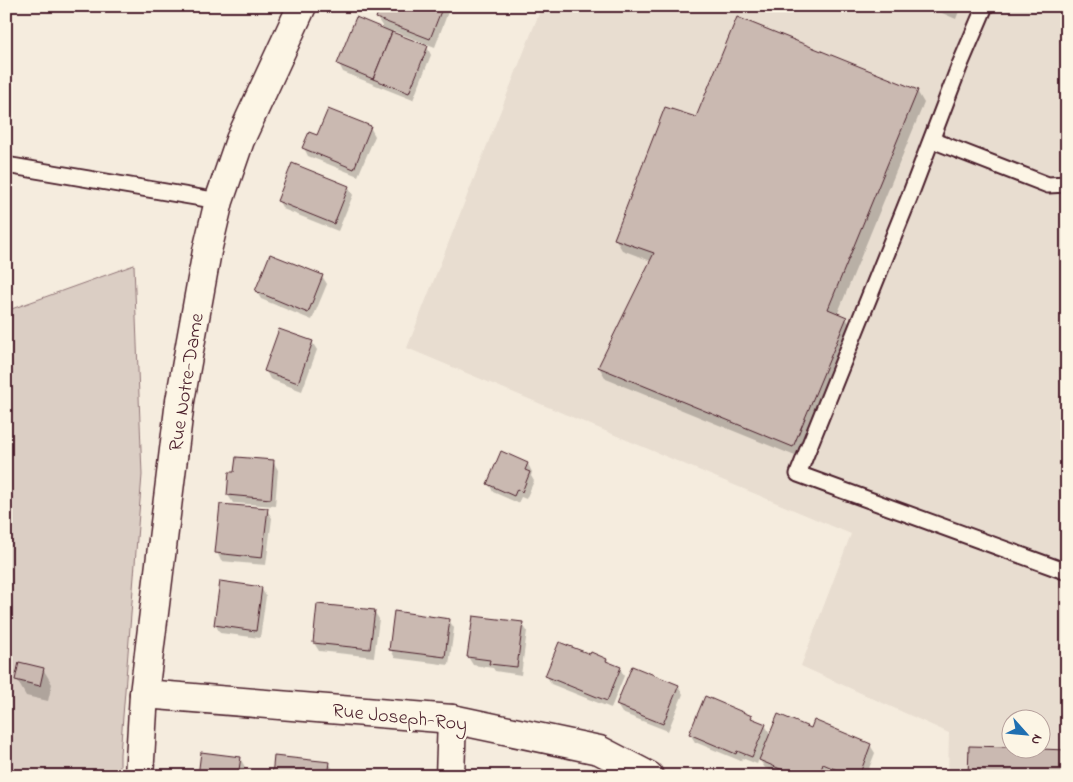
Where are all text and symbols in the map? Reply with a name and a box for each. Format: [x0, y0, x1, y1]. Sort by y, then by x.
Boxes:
street label: Rue Notre-Dame [162, 311, 213, 454]
street label: Rue Joseph-Roy [331, 697, 469, 740]
north arrow [1000, 710, 1050, 760]
text: N [1025, 730, 1048, 748]

